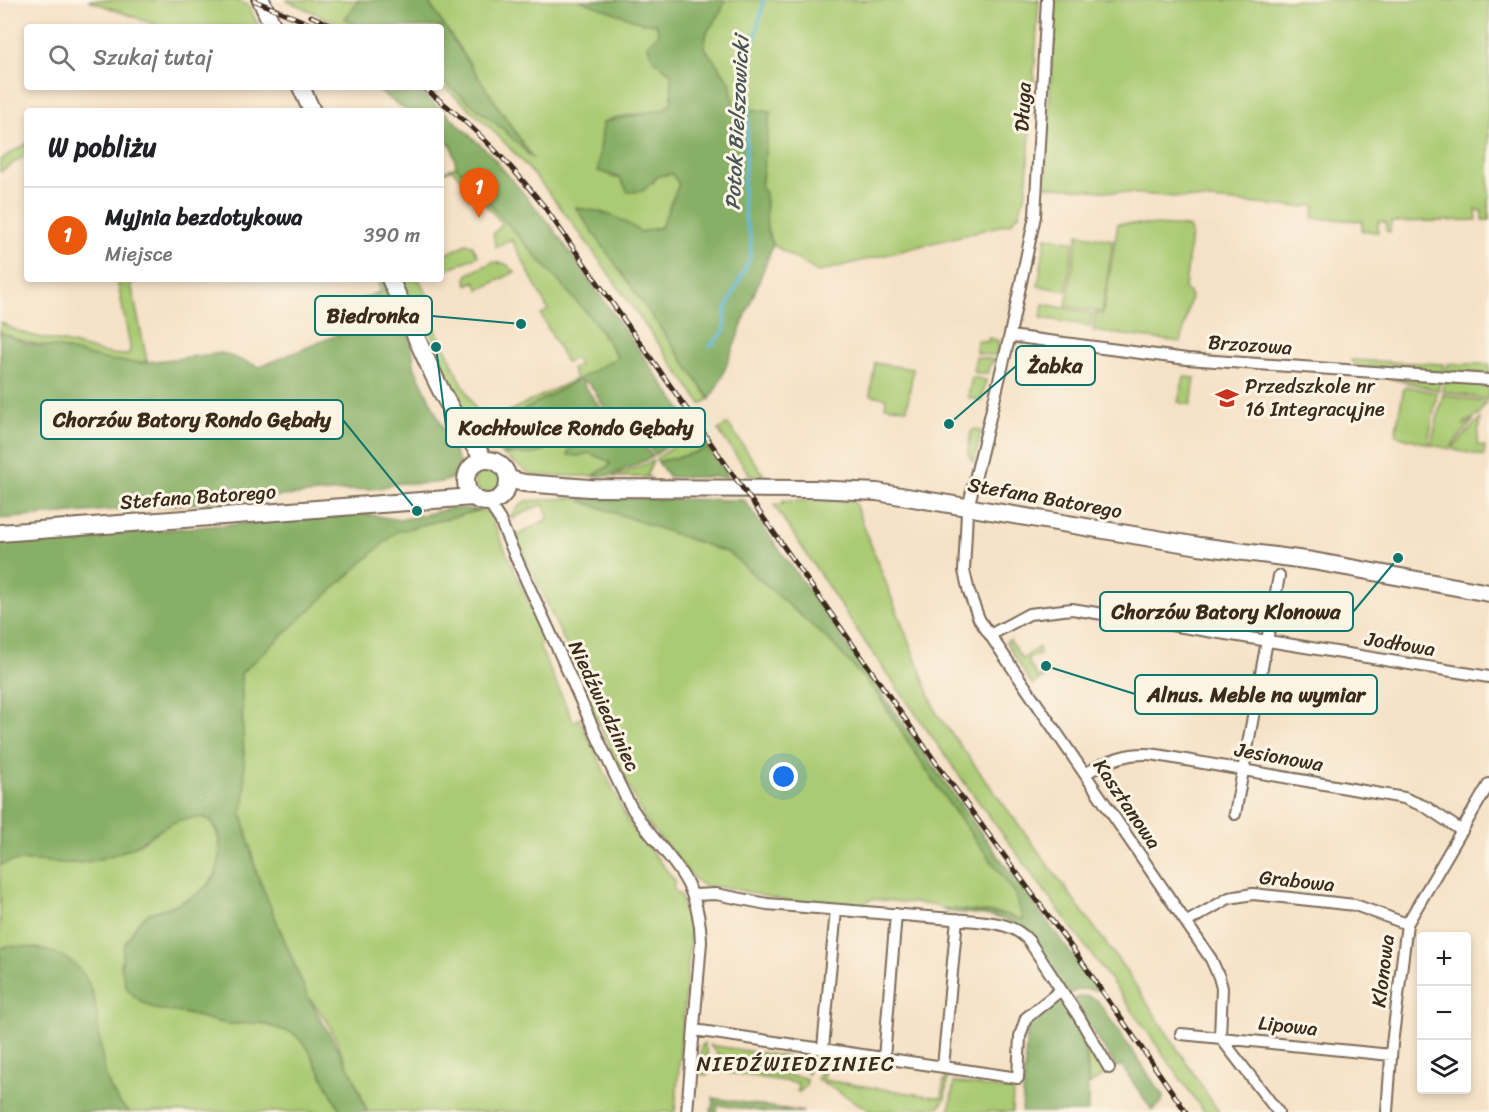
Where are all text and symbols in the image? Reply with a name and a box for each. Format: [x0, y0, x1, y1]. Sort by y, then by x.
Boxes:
search box [24, 24, 444, 90]
water label: Potok Bielszowicki [713, 31, 761, 211]
text: Szukaj tutaj [93, 38, 212, 77]
icon: search [45, 41, 78, 74]
street label: Długa [1004, 80, 1042, 133]
text: W pobliżu [48, 124, 157, 170]
pin: 1 [460, 168, 498, 218]
text: Myjnia bezdotykowa [105, 198, 302, 237]
text: 1 [63, 218, 72, 253]
text: 390 m [364, 218, 420, 253]
text: Miejsce [105, 237, 172, 272]
callout: Biedronka [315, 296, 432, 335]
text: Biedronka [326, 297, 420, 335]
street label: Brzozowa [1207, 325, 1293, 365]
callout: Żabka [1016, 346, 1095, 385]
text: Żabka [1026, 347, 1084, 385]
place label: Przedszkole nr 16 Integracyjne [1245, 369, 1385, 427]
school or university icon: Przedszkole nr 16 Integracyjne [1214, 385, 1240, 411]
callout: Chorzów Batory Rondo Gębały [41, 400, 343, 439]
text: Chorzów Batory Rondo Gębały [52, 401, 332, 439]
callout: Kochłowice Rondo Gębały [446, 408, 705, 447]
text: Kochłowice Rondo Gębały [458, 409, 695, 447]
street label: Stefana Batorego [965, 467, 1125, 529]
street label: Stefana Batorego [119, 474, 277, 520]
callout: Chorzów Batory Klonowa [1100, 592, 1353, 631]
text: Chorzów Batory Klonowa [1111, 593, 1342, 631]
street label: Jodłowa [1361, 621, 1438, 667]
street label: Niedźwiedziniec [558, 635, 650, 778]
callout: Alnus. Meble na wymiar [1135, 675, 1377, 714]
text: Alnus. Meble na wymiar [1146, 676, 1367, 714]
street label: Jesionowa [1231, 732, 1327, 782]
street label: Kasztanowa [1084, 751, 1170, 857]
your location [769, 762, 798, 791]
street label: Grabowa [1258, 860, 1336, 902]
map controls [1417, 932, 1471, 1094]
button: + [1417, 932, 1471, 986]
street label: Klonowa [1361, 933, 1405, 1009]
button: − [1417, 986, 1471, 1040]
street label: Lipowa [1257, 1005, 1319, 1047]
button: layers [1417, 1040, 1471, 1094]
district label: NIEDŹWIEDZINIEC [696, 1045, 896, 1083]

